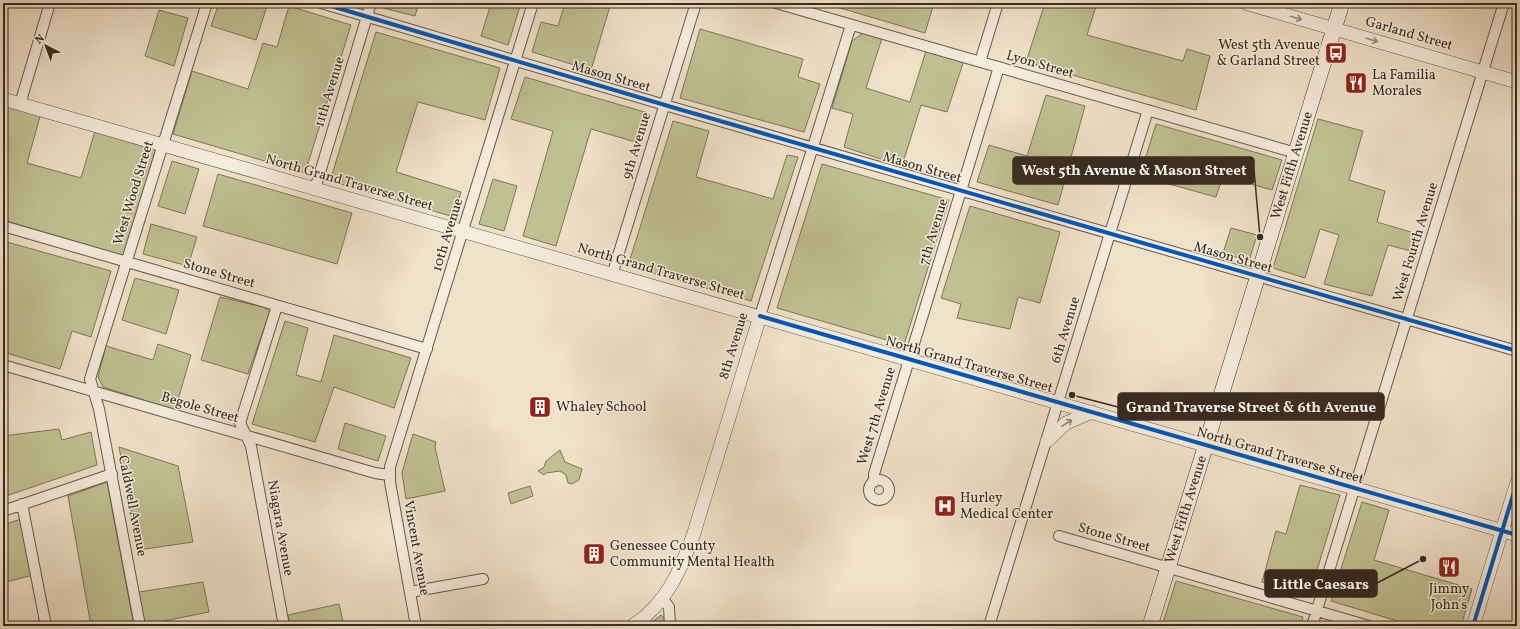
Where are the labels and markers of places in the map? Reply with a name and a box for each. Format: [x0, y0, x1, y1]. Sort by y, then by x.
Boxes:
place label: West 5th Avenue & Garland Street [1217, 36, 1320, 71]
bus stop icon: West 5th Avenue & Garland Street [1323, 40, 1349, 66]
place label: La Familia Morales [1372, 66, 1436, 101]
restaurant icon: La Familia Morales [1343, 70, 1369, 96]
callout: West 5th Avenue & Mason Street [1013, 157, 1254, 184]
callout: Grand Traverse Street & 6th Avenue [1118, 393, 1384, 420]
building icon: Whaley School [527, 394, 553, 420]
place label: Whaley School [556, 398, 647, 417]
place label: Hurley Medical Center [960, 489, 1053, 524]
hospital icon: Hurley Medical Center [932, 493, 958, 519]
place label: Genessee County Community Mental Health [610, 537, 775, 572]
building icon: Genessee County Community Mental Health [581, 541, 607, 567]
restaurant icon: Jimmy John's [1436, 554, 1462, 580]
callout: Little Caesars [1265, 570, 1377, 597]
place label: Jimmy John's [1429, 580, 1470, 615]

